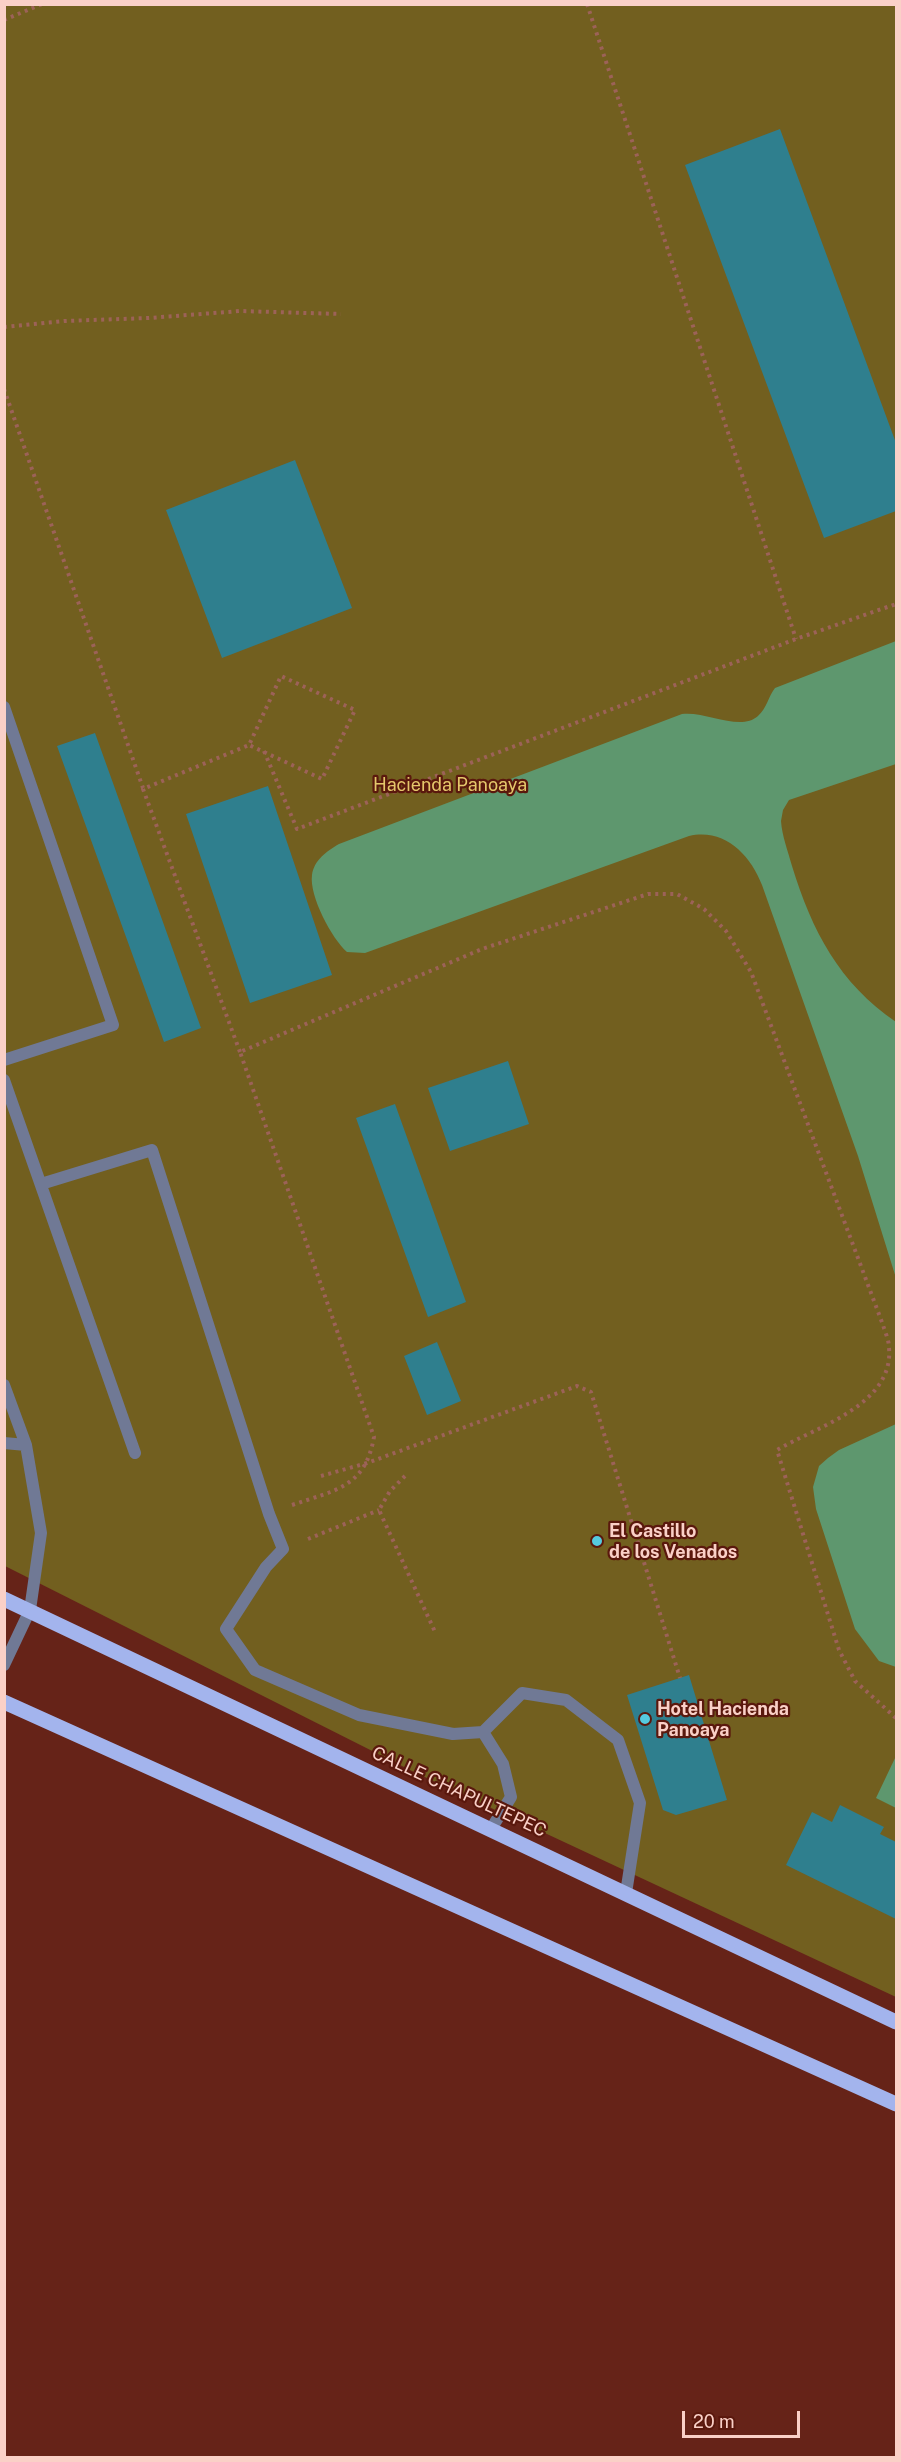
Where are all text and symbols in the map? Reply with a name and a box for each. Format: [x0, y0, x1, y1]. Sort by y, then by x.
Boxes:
park label: Hacienda Panoaya [373, 774, 527, 796]
place label: El Castillo de los Venados [609, 1520, 737, 1562]
marker: El Castillo de los Venados [590, 1534, 604, 1548]
place label: Hotel Hacienda Panoaya [657, 1698, 789, 1740]
marker: Hotel Hacienda Panoaya [638, 1712, 652, 1726]
street label: CALLE CHAPULTEPEC [368, 1742, 550, 1842]
scale bar [685, 2399, 804, 2437]
text: 20 m [693, 2411, 735, 2432]

